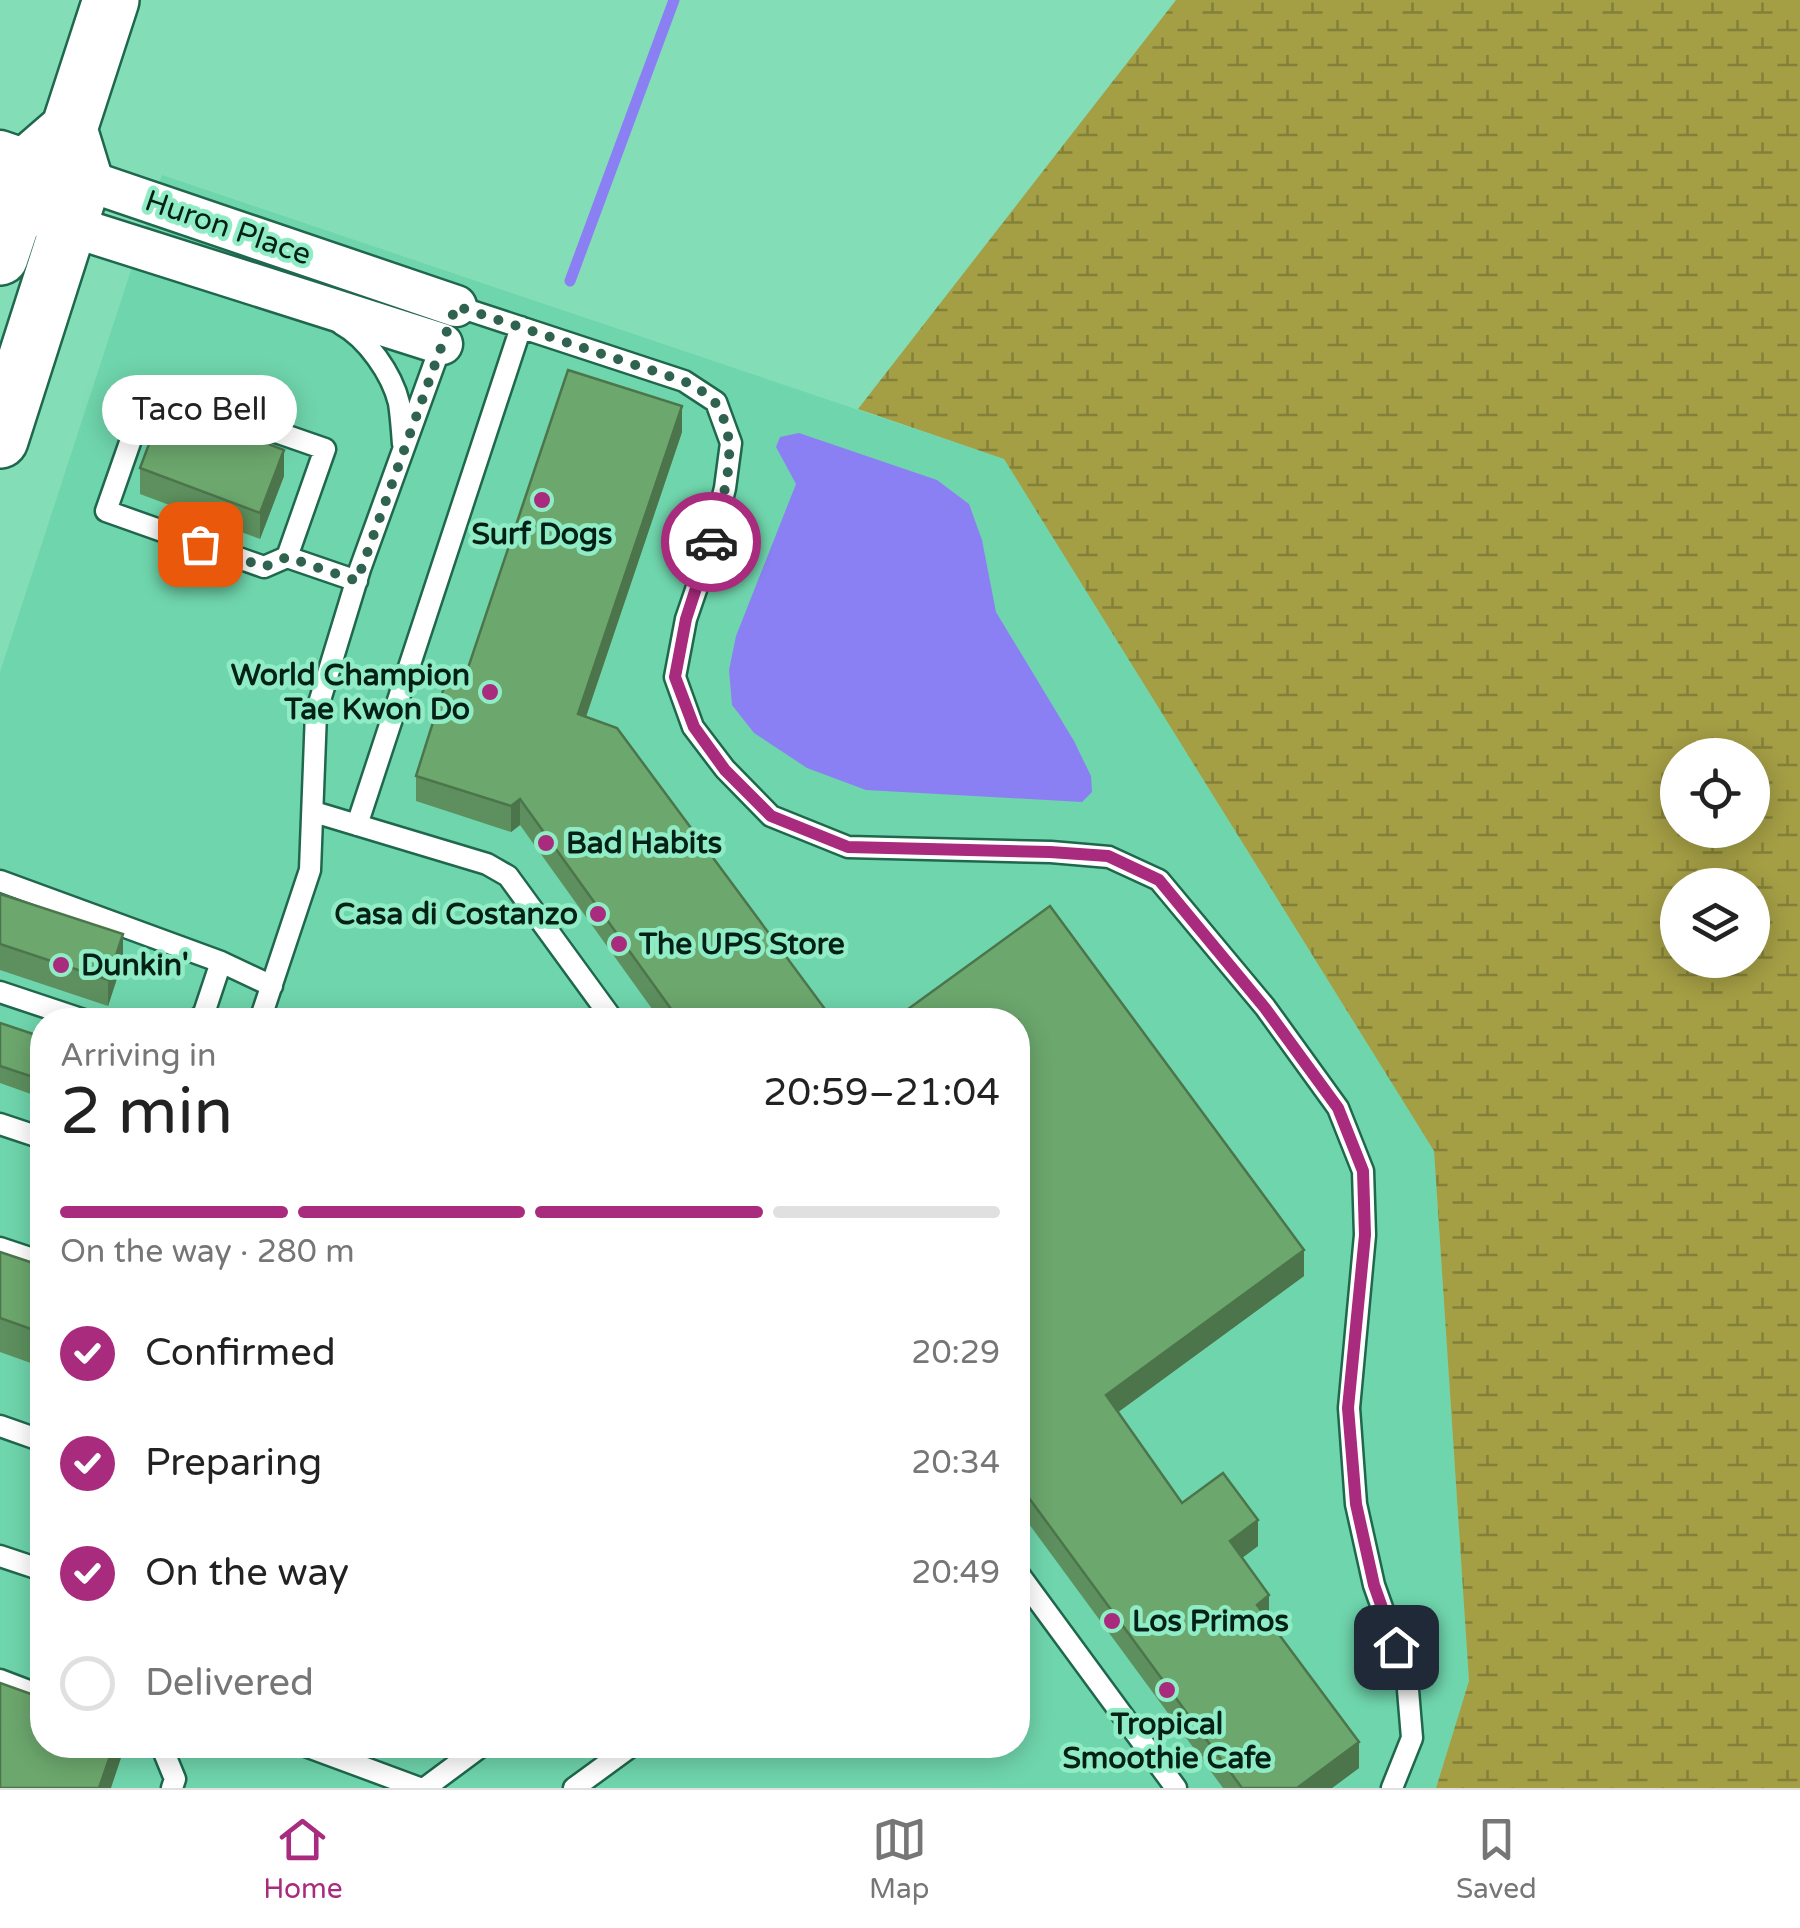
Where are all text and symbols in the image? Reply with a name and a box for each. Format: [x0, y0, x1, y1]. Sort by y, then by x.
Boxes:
street label: Huron Place [140, 182, 316, 274]
callout: Taco Bell [102, 374, 298, 444]
text: Taco Bell [132, 391, 267, 429]
marker: Surf Dogs [531, 489, 553, 511]
courier [661, 492, 761, 592]
pin [158, 502, 243, 587]
icon: car [684, 515, 739, 570]
place label: Surf Dogs [472, 516, 612, 553]
icon: bag [173, 517, 228, 572]
place label: World Champion Tae Kwon Do [231, 657, 470, 728]
marker: World Champion Tae Kwon Do [479, 681, 501, 703]
map controls [1660, 738, 1770, 978]
button: locate [1660, 738, 1770, 848]
place label: Bad Habits [566, 825, 722, 862]
marker: Bad Habits [535, 832, 557, 854]
button: layers [1660, 868, 1770, 978]
place label: Casa di Costanzo [334, 896, 578, 933]
marker: Casa di Costanzo [587, 903, 609, 925]
place label: The UPS Store [638, 926, 845, 963]
marker: The UPS Store [608, 933, 630, 955]
place label: Dunkin' [81, 947, 189, 984]
marker: Dunkin' [50, 954, 72, 976]
text: Arriving in [60, 1037, 217, 1075]
text: 20:59–21:04 [763, 1070, 1000, 1116]
text: 2 min [60, 1073, 233, 1152]
text: On the way · 280 m [60, 1233, 355, 1271]
icon: check [60, 1326, 115, 1381]
text: Confirmed [145, 1330, 336, 1376]
text: 20:29 [911, 1334, 1000, 1372]
icon: check [60, 1436, 115, 1491]
text: Preparing [145, 1440, 322, 1486]
text: 20:34 [911, 1444, 1000, 1482]
icon: check [60, 1546, 115, 1601]
text: On the way [145, 1550, 349, 1596]
text: 20:49 [911, 1554, 1000, 1592]
place label: Los Primos [1132, 1603, 1289, 1640]
pin [1354, 1605, 1439, 1690]
marker: Los Primos [1101, 1610, 1123, 1632]
icon: home [1369, 1620, 1424, 1675]
text: Delivered [145, 1660, 314, 1706]
marker: Tropical Smoothie Cafe [1156, 1679, 1178, 1701]
place label: Tropical Smoothie Cafe [1062, 1706, 1272, 1777]
tab: Home [263, 1812, 343, 1906]
tab: Map [869, 1812, 929, 1906]
tab: Saved [1456, 1812, 1537, 1906]

